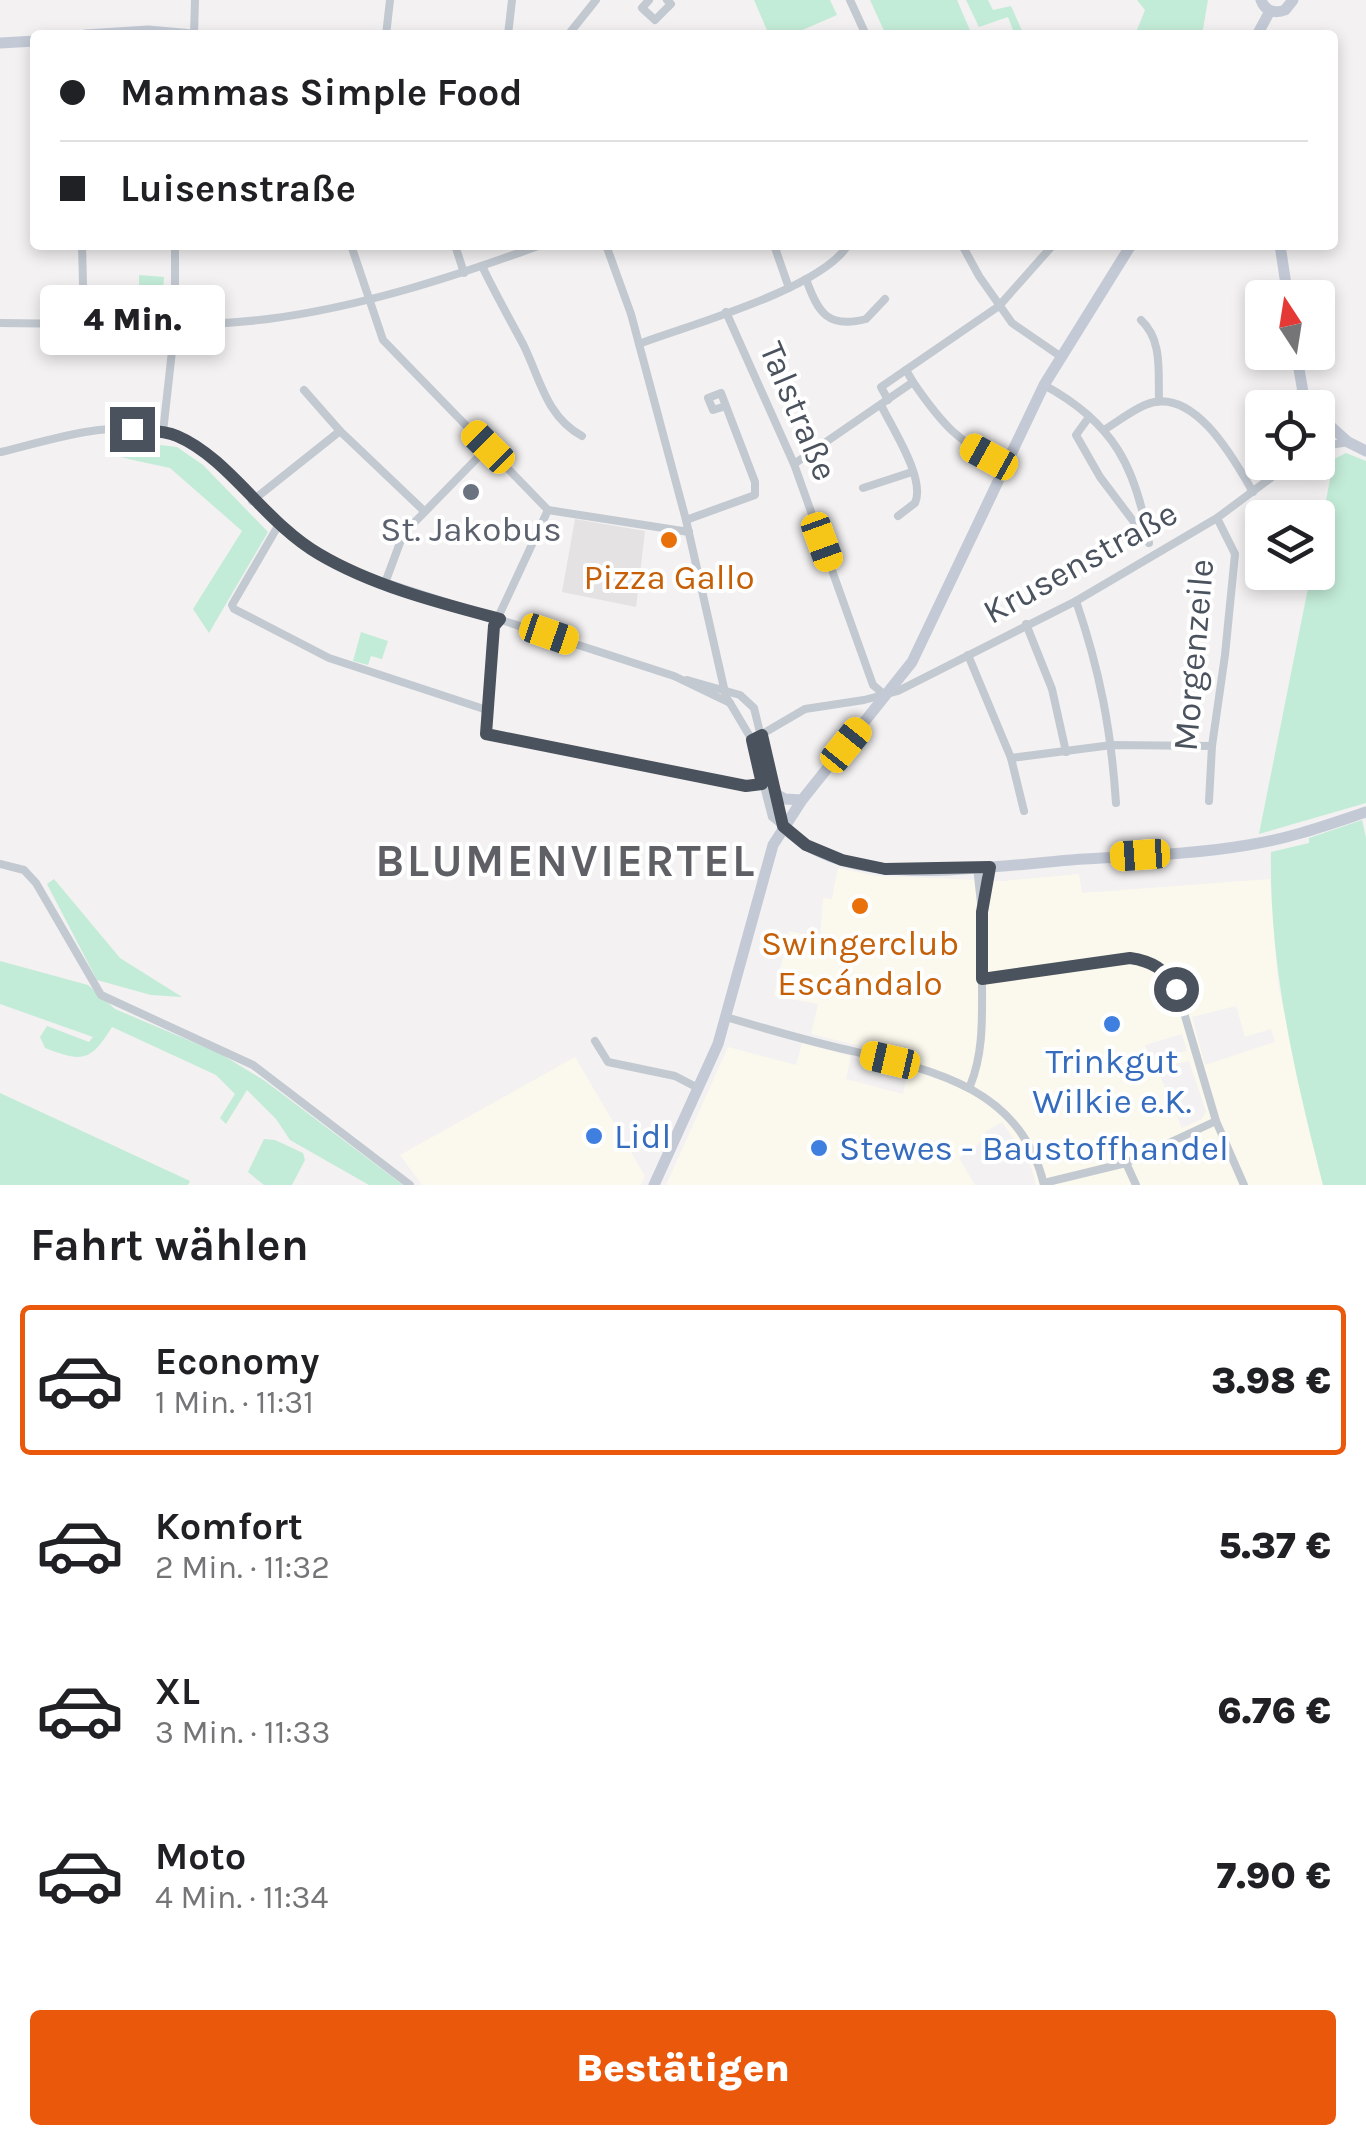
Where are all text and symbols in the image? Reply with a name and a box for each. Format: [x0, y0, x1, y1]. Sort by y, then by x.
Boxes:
text: Mammas Simple Food [120, 70, 523, 115]
text: Luisenstraße [120, 166, 356, 211]
north arrow [1245, 280, 1335, 370]
map controls [1245, 280, 1335, 590]
callout: 4 Min. [39, 284, 224, 354]
text: 4 Min. [83, 301, 182, 338]
street label: Talstraße [751, 336, 846, 487]
button: locate [1245, 390, 1335, 480]
route end [110, 407, 155, 452]
car [456, 415, 520, 479]
car [955, 429, 1023, 485]
marker: St. Jakobus [460, 481, 482, 503]
street label: Krusenstraße [976, 492, 1184, 633]
button: layers [1245, 500, 1335, 590]
place label: St. Jakobus [380, 509, 562, 550]
car [798, 509, 846, 575]
marker: Pizza Gallo [658, 529, 680, 551]
place label: Pizza Gallo [583, 557, 755, 598]
street label: Morgenzeile [1165, 557, 1222, 753]
car [516, 610, 582, 658]
car [815, 712, 877, 778]
district label: BLUMENVIERTEL [375, 835, 757, 887]
car [1109, 838, 1171, 872]
marker: Swingerclub Escándalo [849, 895, 871, 917]
place label: Swingerclub Escándalo [761, 923, 959, 1004]
route start [1154, 967, 1199, 1012]
marker: Trinkgut Wilkie e.K. [1101, 1013, 1123, 1035]
car [857, 1039, 923, 1081]
place label: Trinkgut Wilkie e.K. [1032, 1041, 1192, 1122]
place label: Lidl [614, 1116, 671, 1157]
marker: Lidl [583, 1125, 605, 1147]
place label: Stewes - Baustoffhandel [839, 1128, 1229, 1169]
marker: Stewes - Baustoffhandel [808, 1137, 830, 1159]
text: Fahrt wählen [30, 1219, 309, 1271]
icon: car [35, 1335, 125, 1425]
text: Economy [155, 1339, 319, 1384]
text: 3.98 € [1211, 1358, 1331, 1403]
text: 1 Min. · 11:31 [155, 1384, 314, 1421]
icon: car [35, 1500, 125, 1590]
text: Komfort [155, 1504, 303, 1549]
text: 5.37 € [1219, 1523, 1331, 1568]
text: 2 Min. · 11:32 [155, 1549, 330, 1586]
icon: car [35, 1665, 125, 1755]
text: XL [155, 1669, 200, 1714]
text: 6.76 € [1217, 1688, 1331, 1733]
text: 3 Min. · 11:33 [155, 1714, 330, 1751]
icon: car [35, 1830, 125, 1920]
text: Moto [155, 1834, 246, 1879]
text: 7.90 € [1216, 1853, 1331, 1898]
text: 4 Min. · 11:34 [155, 1879, 328, 1916]
button: Bestätigen [30, 2010, 1336, 2125]

